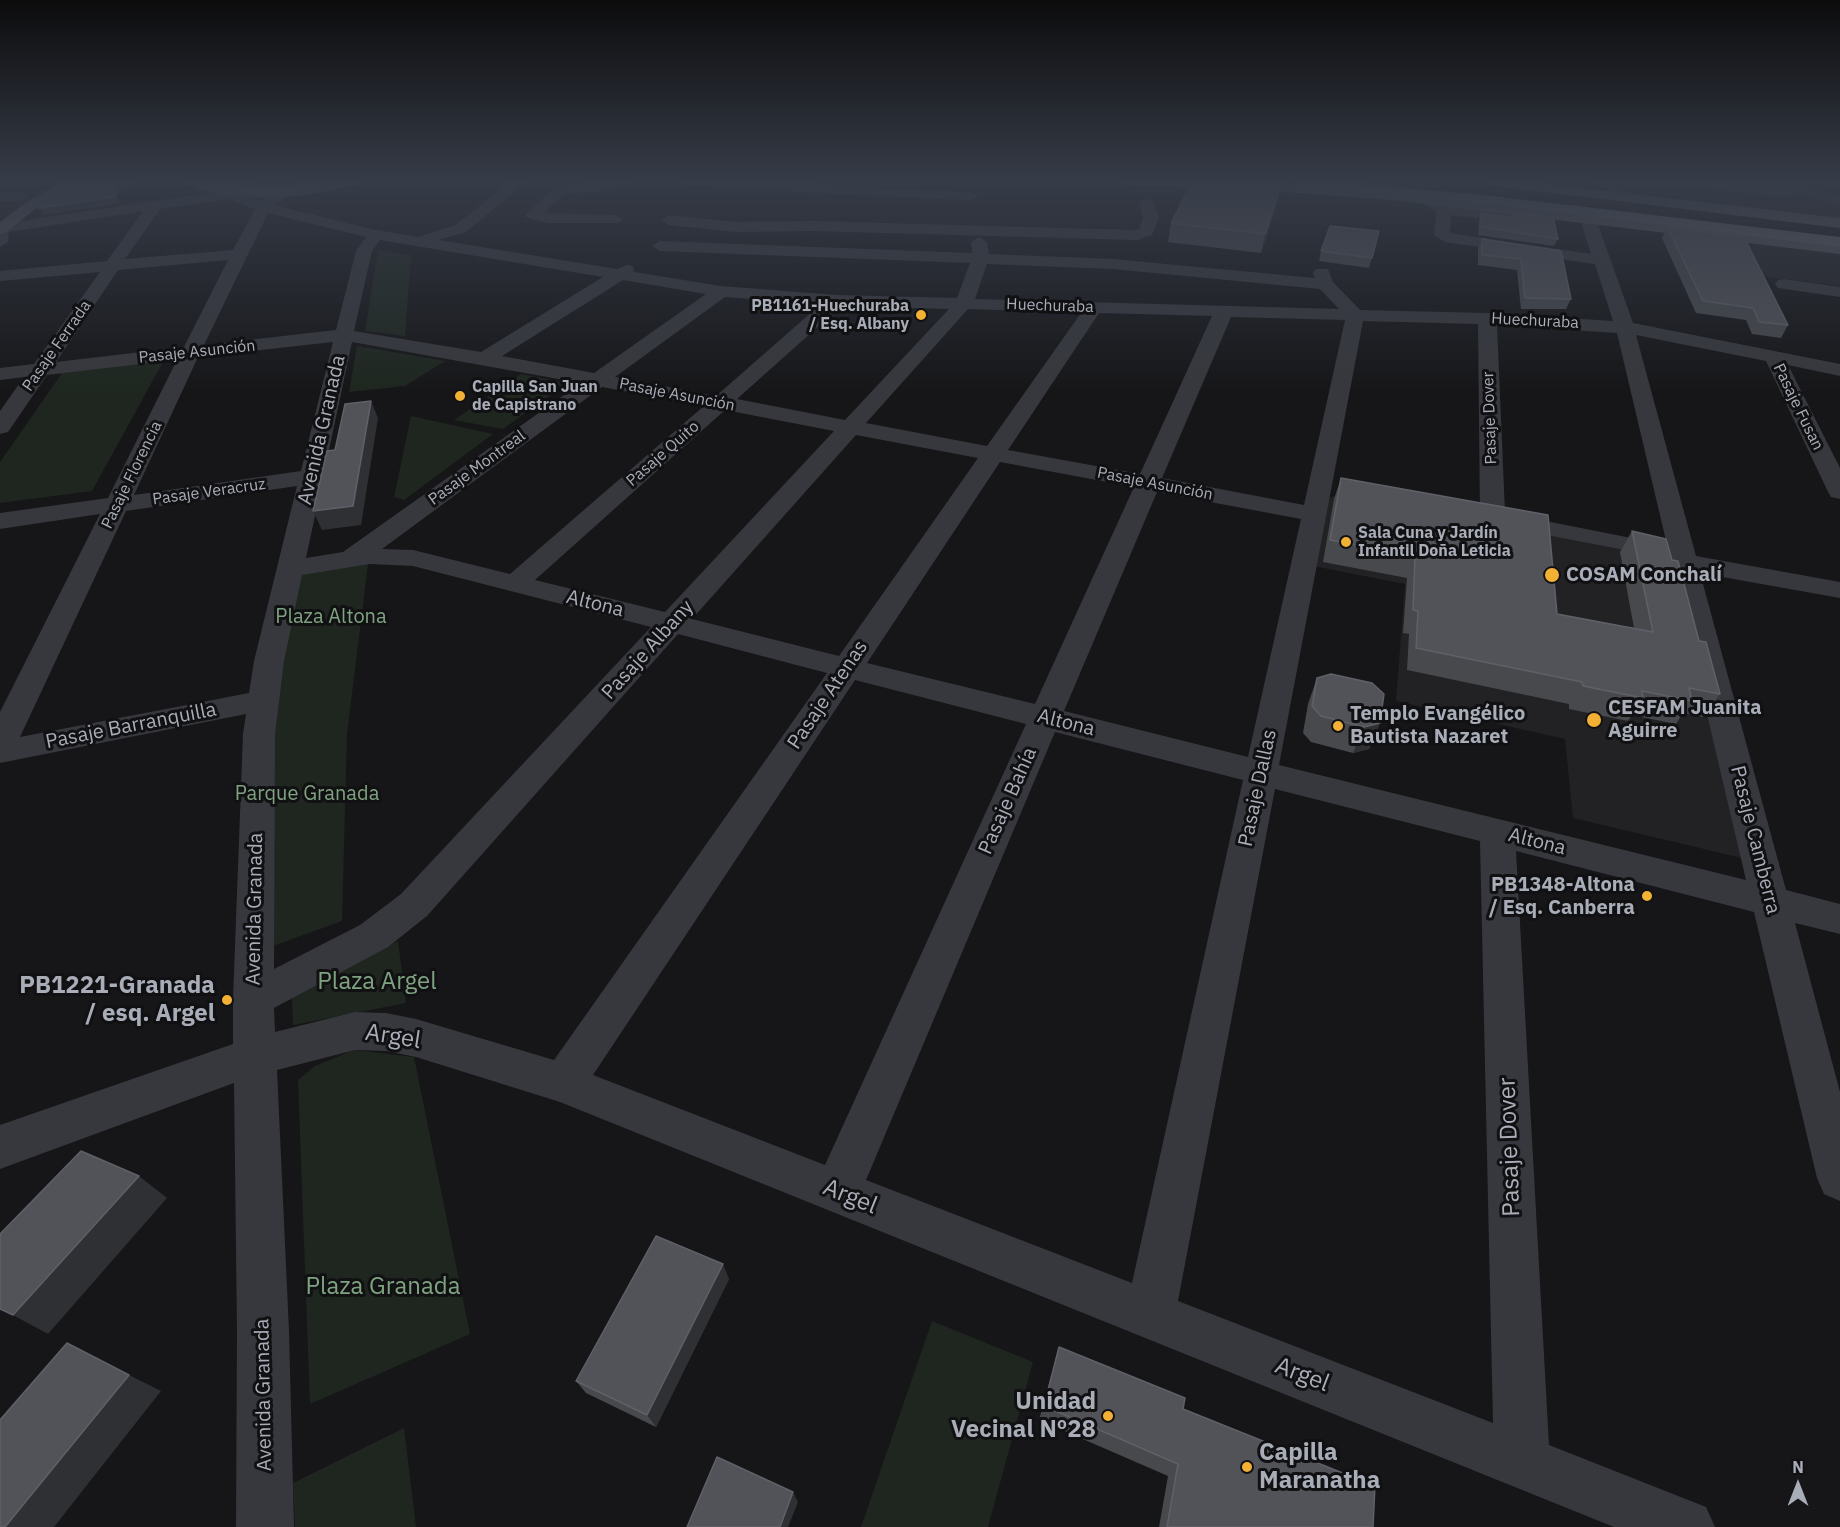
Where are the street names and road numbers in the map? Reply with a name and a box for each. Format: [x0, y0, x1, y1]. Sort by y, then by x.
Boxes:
street label: Huechuraba [1006, 295, 1094, 317]
street label: Pasaje Ferrada [19, 297, 95, 395]
street label: Huechuraba [1491, 309, 1579, 333]
street label: Pasaje Asunción [138, 336, 256, 368]
street label: Avenida Granada [293, 353, 351, 507]
street label: Pasaje Fusan [1769, 361, 1827, 453]
street label: Pasaje Dover [1479, 371, 1501, 465]
street label: Pasaje Asunción [618, 374, 736, 416]
street label: Pasaje Quito [623, 417, 703, 491]
street label: Pasaje Florencia [98, 418, 166, 532]
street label: Pasaje Montreal [425, 426, 529, 510]
street label: Pasaje Asunción [1096, 463, 1214, 505]
street label: Pasaje Veracruz [151, 475, 267, 509]
street label: Altona [564, 585, 626, 623]
street label: Pasaje Albany [597, 595, 699, 705]
street label: Pasaje Atenas [783, 636, 873, 754]
street label: Pasaje Barranquilla [44, 698, 218, 754]
street label: Altona [1035, 704, 1097, 742]
street label: Pasaje Dallas [1234, 727, 1282, 849]
street label: Pasaje Bahía [974, 744, 1042, 858]
street label: Pasaje Camberra [1725, 763, 1785, 917]
street label: Altona [1506, 823, 1568, 861]
street label: Avenida Granada [242, 833, 268, 985]
street label: Argel [363, 1018, 423, 1056]
street label: Pasaje Dover [1493, 1077, 1527, 1217]
street label: Argel [819, 1173, 881, 1221]
street label: Avenida Granada [251, 1319, 277, 1471]
street label: Argel [1271, 1352, 1333, 1398]

